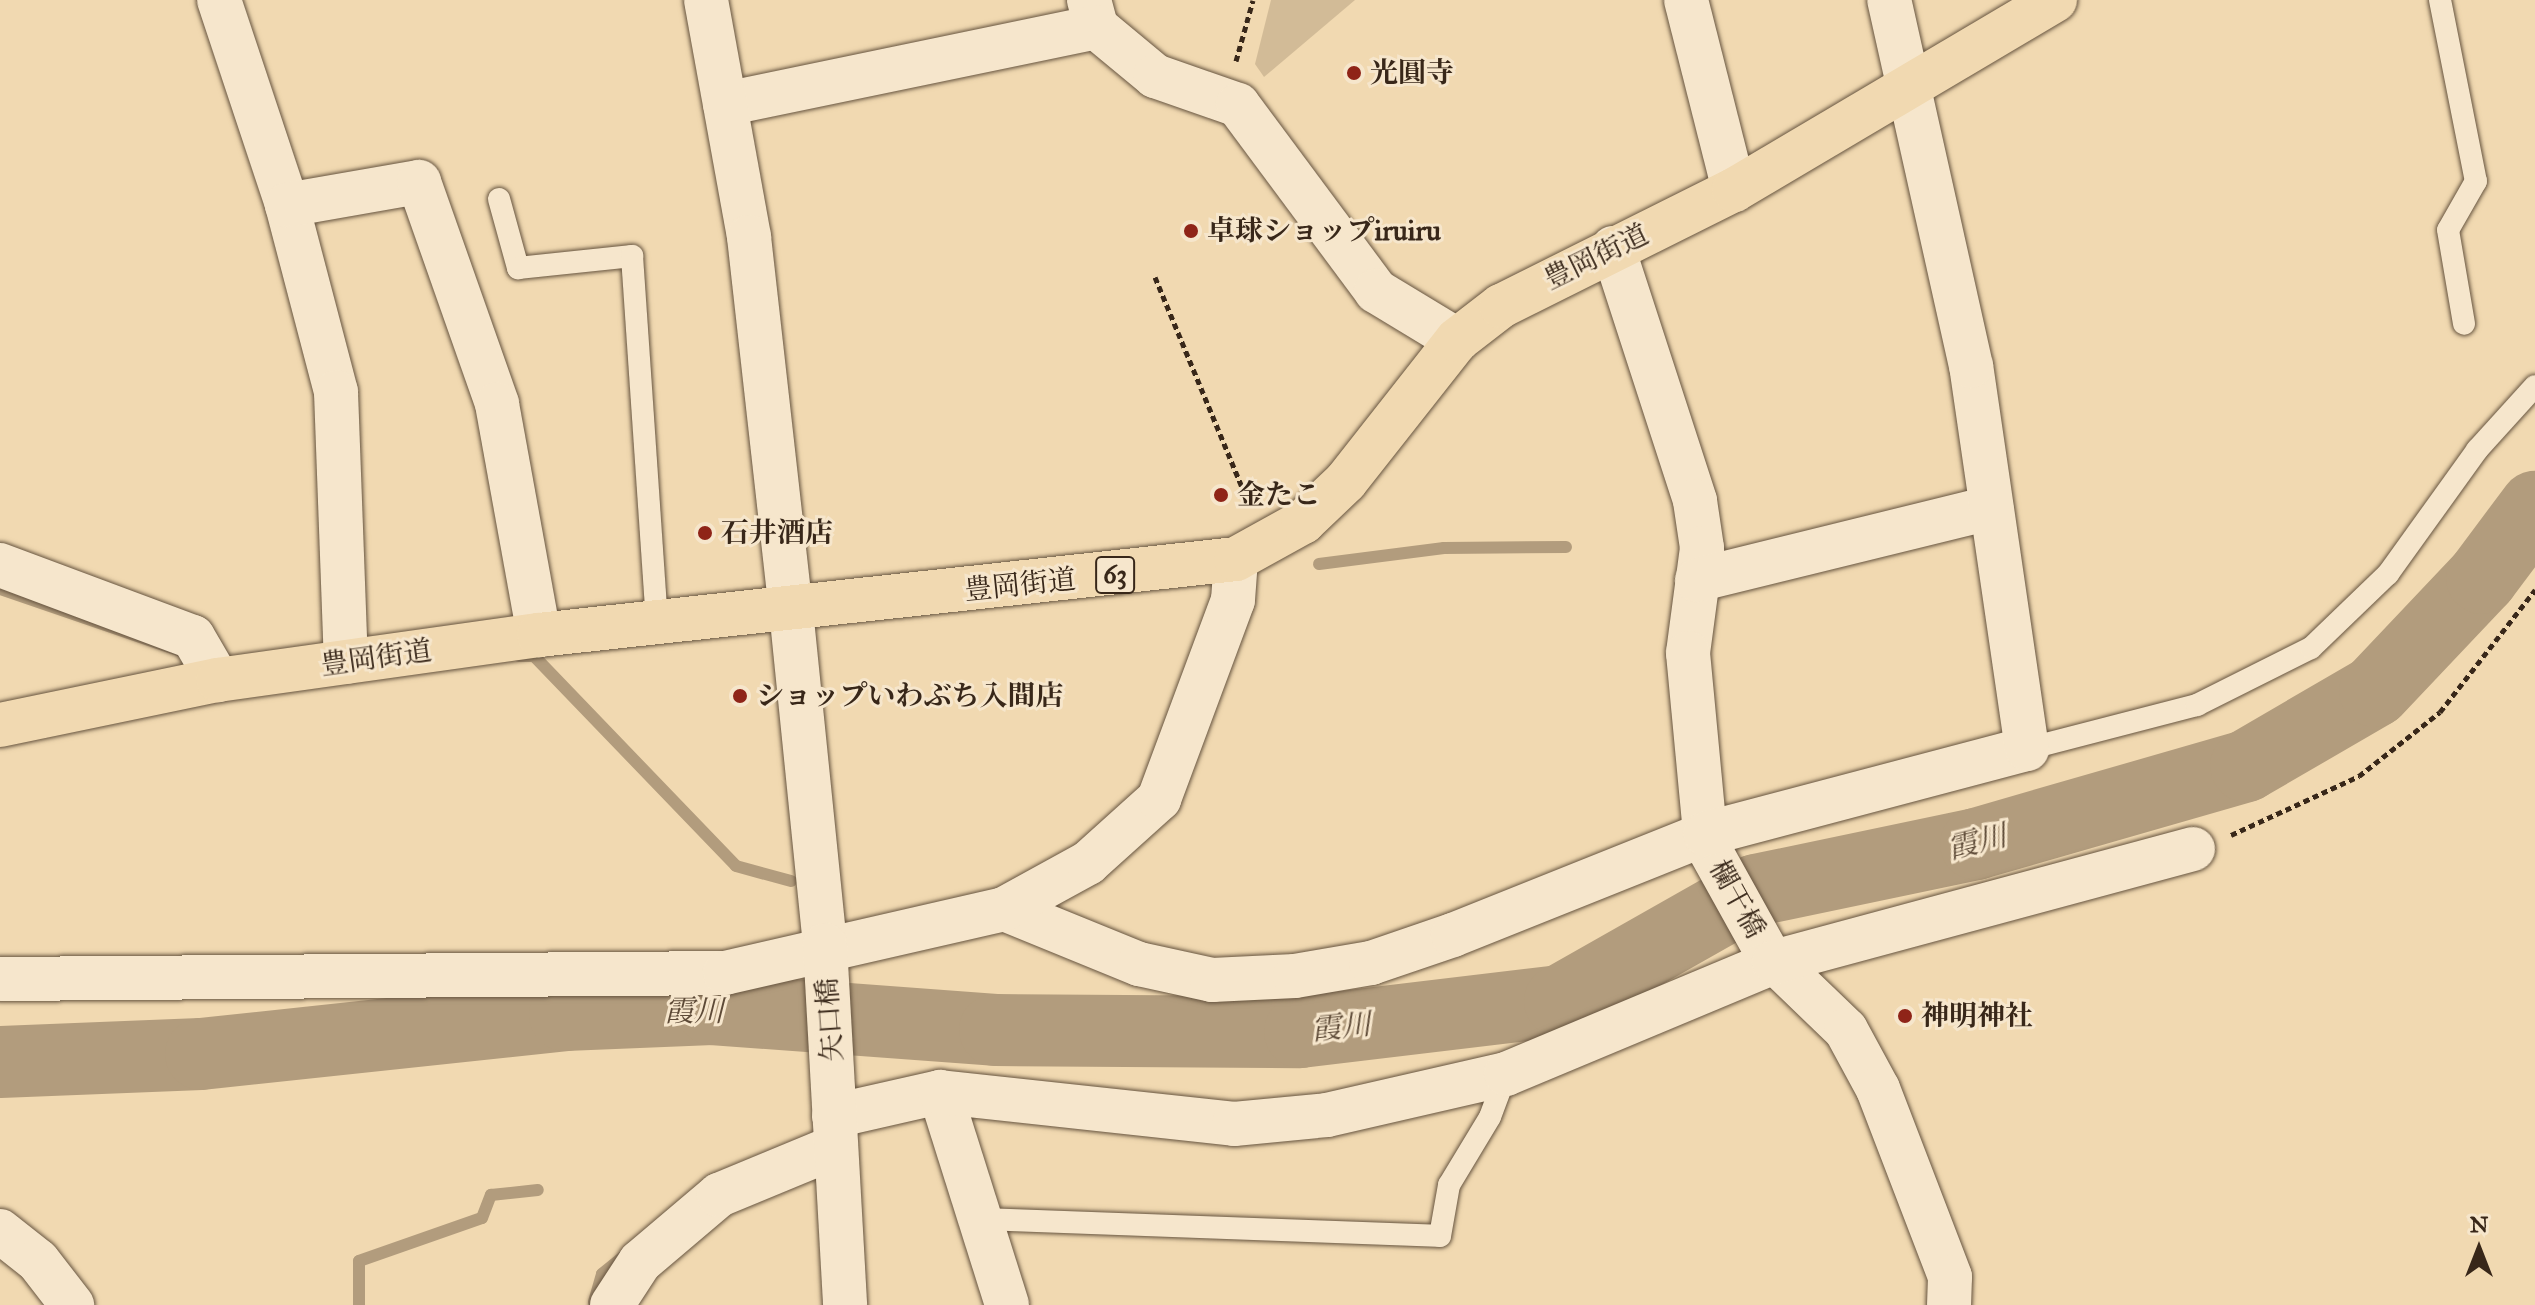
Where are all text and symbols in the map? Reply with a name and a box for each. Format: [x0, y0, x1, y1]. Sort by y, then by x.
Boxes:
place label: 光圓寺 [1370, 56, 1454, 90]
marker: 光圓寺 [1345, 64, 1363, 82]
place label: 卓球ショップiruiru [1207, 214, 1442, 248]
street label: 豊岡街道 [1538, 217, 1654, 297]
marker: 卓球ショップiruiru [1182, 222, 1200, 240]
place label: 金たこ [1237, 478, 1321, 512]
marker: 金たこ [1212, 486, 1230, 504]
place label: 石井酒店 [721, 516, 833, 550]
marker: 石井酒店 [696, 524, 714, 542]
road number: 63 [1095, 553, 1135, 597]
street label: 豊岡街道 [963, 562, 1077, 608]
street label: 豊岡街道 [318, 634, 434, 682]
place label: ショップいわぶち入間店 [756, 679, 1064, 713]
marker: ショップいわぶち入間店 [731, 687, 749, 705]
water label: 霞川 [1944, 817, 2010, 867]
street label: 欄干橋 [1702, 854, 1772, 944]
street label: 矢口橋 [810, 977, 850, 1063]
water label: 霞川 [664, 993, 724, 1029]
place label: 神明神社 [1921, 999, 2033, 1033]
water label: 霞川 [1309, 1006, 1373, 1048]
marker: 神明神社 [1896, 1007, 1914, 1025]
north arrow [2439, 1209, 2519, 1289]
text: N [2470, 1211, 2488, 1238]

